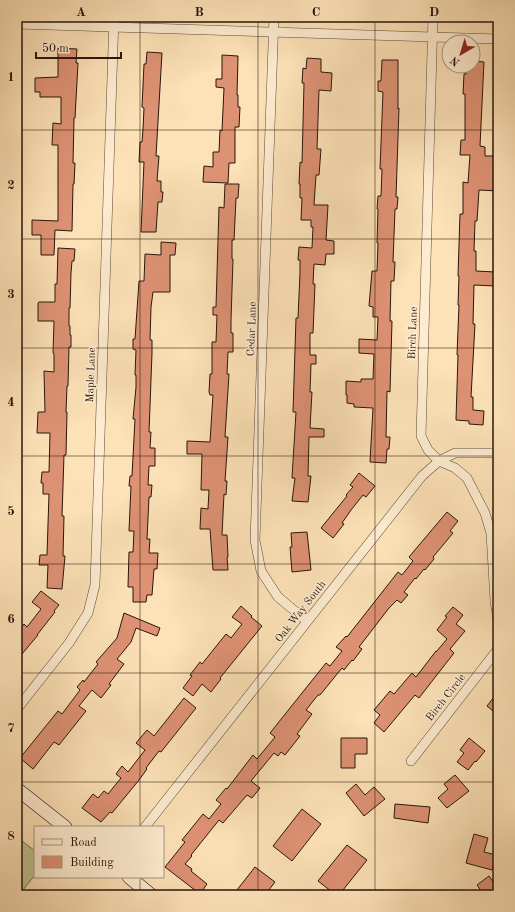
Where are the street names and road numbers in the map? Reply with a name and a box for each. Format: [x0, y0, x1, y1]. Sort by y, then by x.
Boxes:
street label: Cedar Lane [246, 301, 259, 357]
street label: Birch Lane [407, 307, 420, 360]
street label: Maple Lane [85, 347, 98, 403]
street label: Oak Way South [274, 579, 329, 645]
street label: Birch Circle [424, 672, 468, 724]

